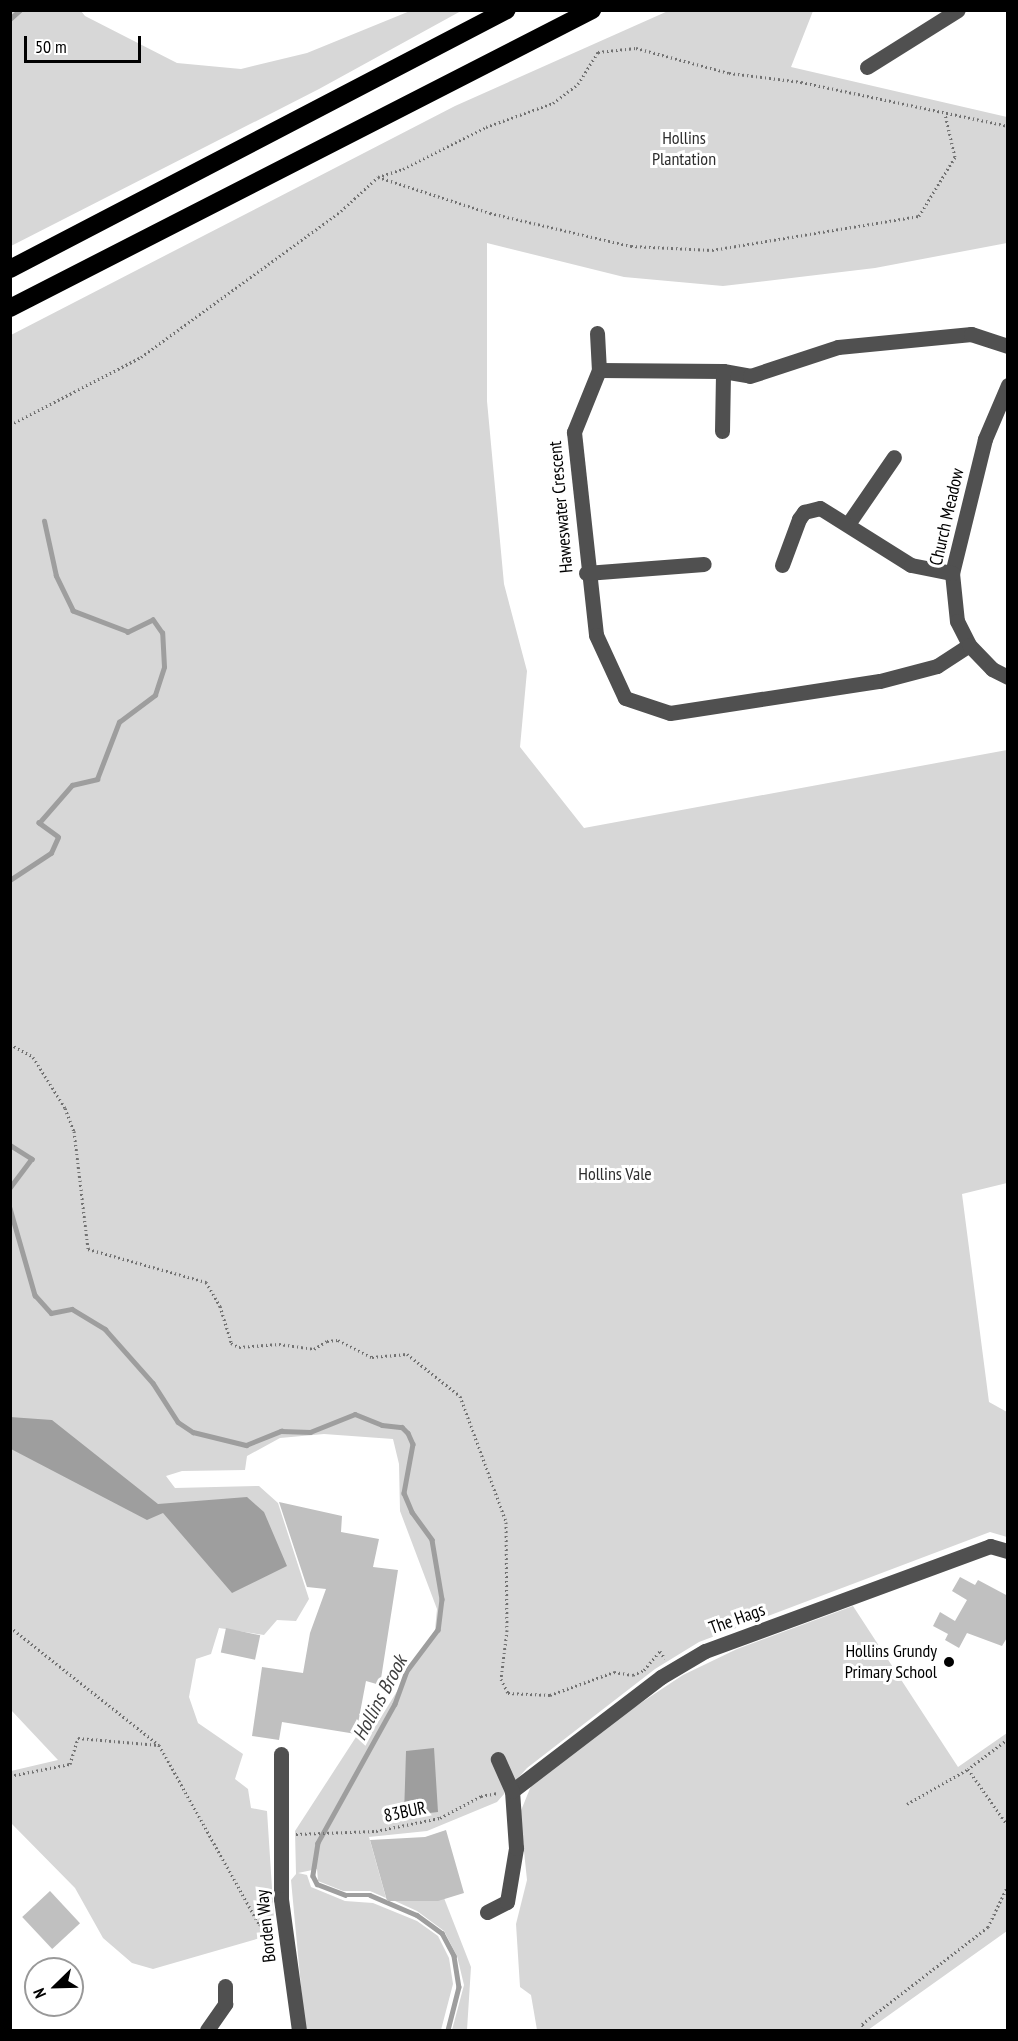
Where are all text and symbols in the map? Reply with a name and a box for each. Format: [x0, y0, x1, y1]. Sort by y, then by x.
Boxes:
scale bar [27, 24, 144, 62]
text: 50 m [35, 35, 67, 58]
park label: Hollins Plantation [652, 128, 716, 170]
street label: Haweswater Crescent [544, 440, 578, 574]
street label: Church Meadow [925, 466, 969, 568]
park label: Hollins Vale [578, 1163, 652, 1185]
street label: The Hags [706, 1599, 768, 1639]
place label: Hollins Grundy Primary School [844, 1641, 937, 1684]
water label: Hollins Brook [348, 1651, 412, 1745]
marker: Hollins Grundy Primary School [942, 1655, 956, 1669]
street label: 83BUR [382, 1797, 428, 1827]
street label: Borden Way [251, 1888, 281, 1964]
north arrow [24, 1957, 84, 2017]
text: N [28, 1985, 50, 2001]

